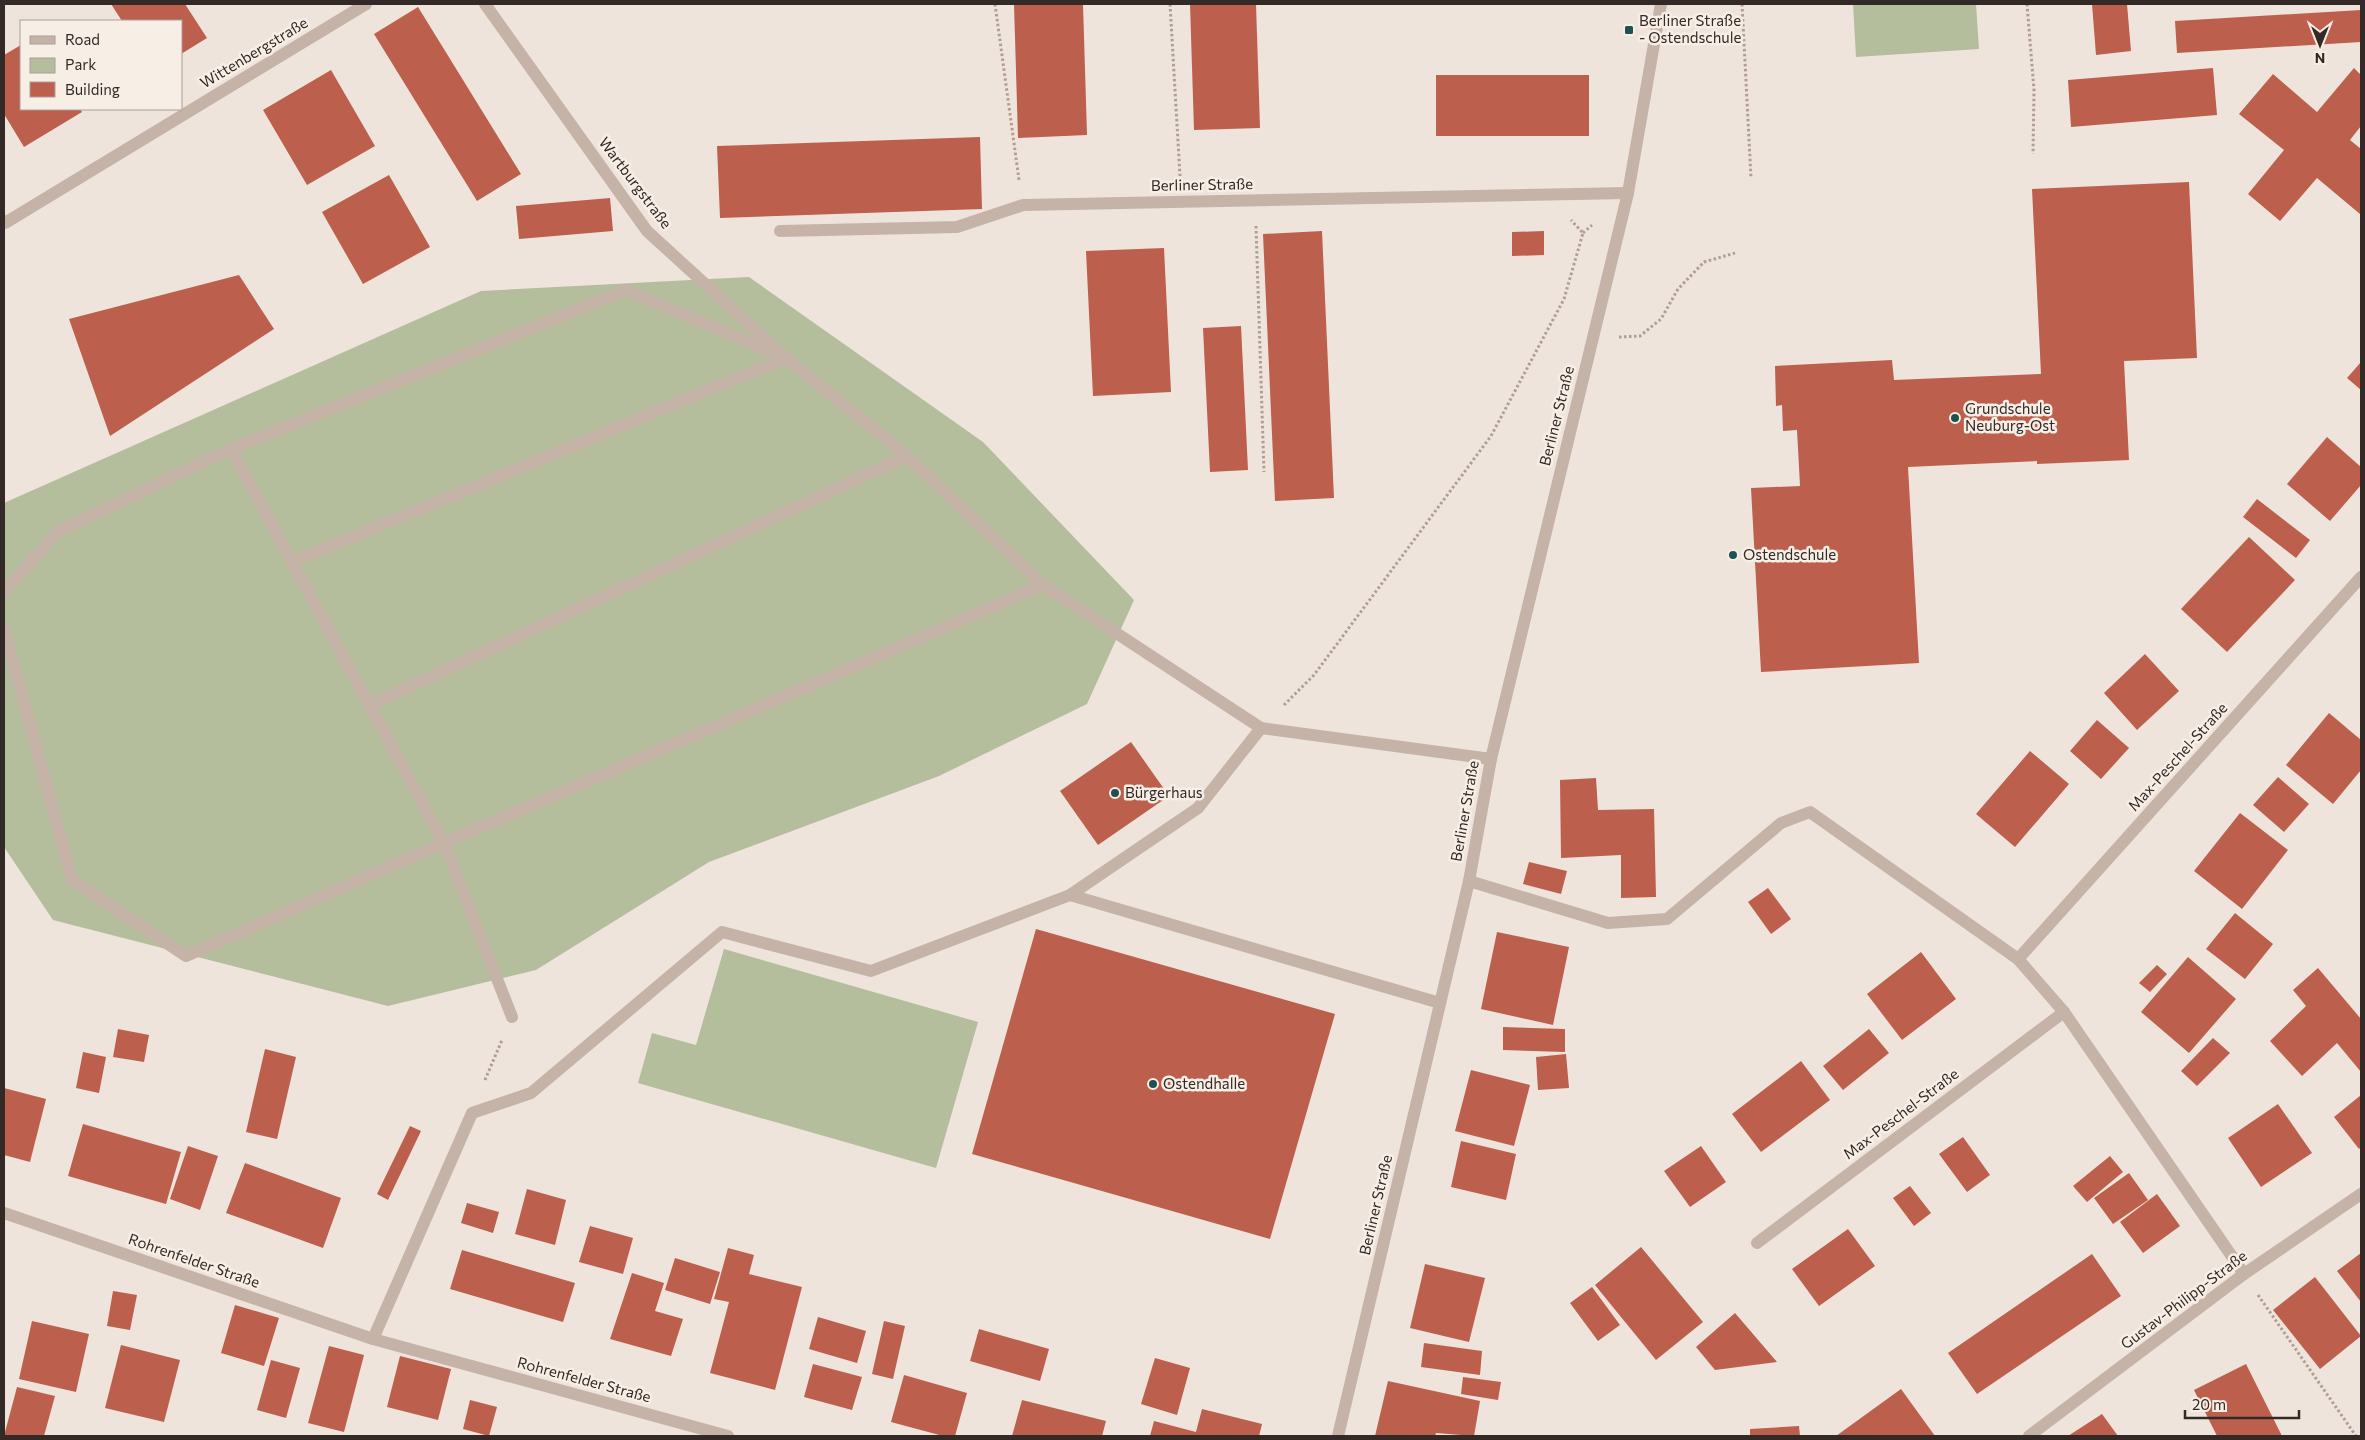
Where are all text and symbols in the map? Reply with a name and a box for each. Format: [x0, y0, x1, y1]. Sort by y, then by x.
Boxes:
place label: Berliner Straße - Ostendschule [1639, 11, 1741, 46]
street label: Wittenbergstraße [196, 13, 311, 91]
legend [20, 20, 182, 110]
north arrow [2295, 20, 2345, 70]
marker: Berliner Straße - Ostendschule [1623, 24, 1635, 36]
text: Road [65, 30, 100, 48]
text: N [2315, 50, 2325, 67]
text: Park [65, 55, 96, 73]
text: Building [65, 80, 120, 98]
street label: Wartburgstraße [596, 133, 676, 232]
street label: Berliner Straße [1151, 174, 1253, 194]
street label: Berliner Straße [1535, 364, 1577, 467]
place label: Grundschule Neuburg-Ost [1965, 399, 2055, 434]
marker: Grundschule Neuburg-Ost [1949, 412, 1961, 424]
place label: Ostendschule [1743, 545, 1836, 563]
marker: Ostendschule [1727, 549, 1739, 561]
street label: Max-Peschel-Straße [2124, 698, 2231, 814]
street label: Berliner Straße [1446, 759, 1482, 863]
place label: Bürgerhaus [1125, 783, 1203, 801]
marker: Bürgerhaus [1109, 787, 1121, 799]
street label: Max-Peschel-Straße [1839, 1064, 1962, 1162]
place label: Ostendhalle [1163, 1074, 1245, 1092]
marker: Ostendhalle [1147, 1078, 1159, 1090]
street label: Berliner Straße [1355, 1153, 1395, 1257]
street label: Rohrenfelder Straße [126, 1229, 262, 1291]
street label: Gustav-Philipp-Straße [2117, 1246, 2250, 1352]
street label: Rohrenfelder Straße [515, 1353, 653, 1406]
scale bar [2185, 1388, 2299, 1420]
text: 20 m [2192, 1395, 2226, 1413]

